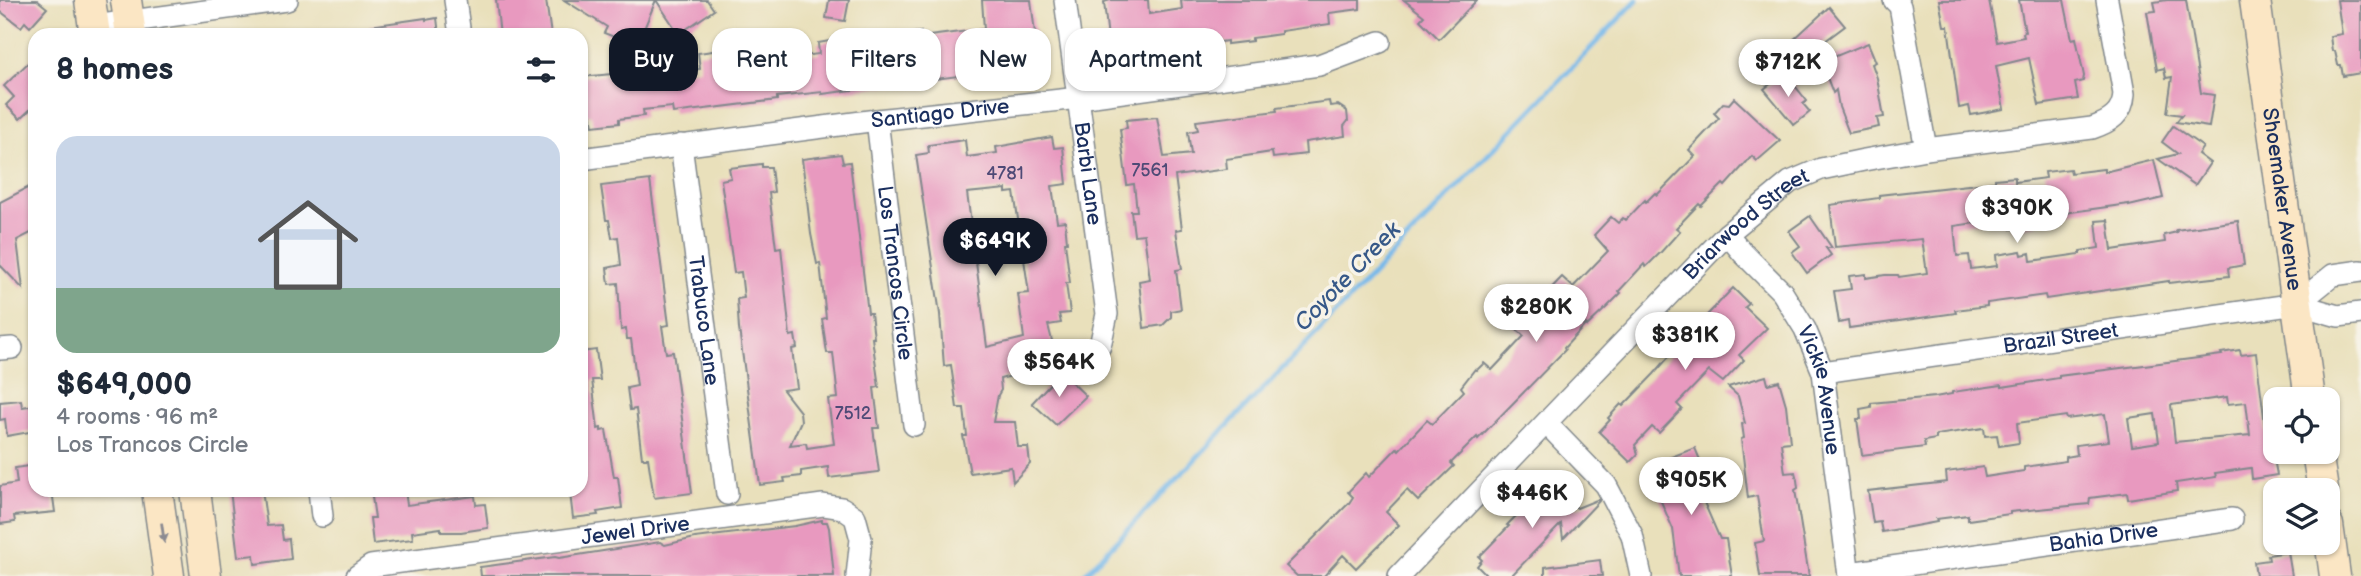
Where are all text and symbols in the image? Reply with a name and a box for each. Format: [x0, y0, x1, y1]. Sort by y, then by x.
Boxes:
chip: Buy [609, 28, 698, 91]
chip: Rent [712, 28, 812, 91]
chip: Filters [826, 28, 941, 91]
chip: New [955, 28, 1051, 91]
chip: Apartment [1065, 28, 1226, 91]
pin: $712K [1739, 40, 1837, 99]
text: $712K [1755, 48, 1821, 76]
icon: filters [522, 51, 560, 89]
text: 8 homes [56, 52, 173, 88]
street label: Santiago Drive [870, 94, 1011, 134]
street label: Shoemaker Avenue [2257, 106, 2307, 292]
street label: Barbi Lane [1068, 120, 1107, 227]
house number: 7561 [1131, 160, 1169, 181]
house number: 4781 [986, 163, 1024, 184]
street label: Briarwood Street [1678, 163, 1813, 285]
icon: home [245, 182, 371, 308]
street label: Los Trancos Circle [872, 184, 918, 362]
pin: $390K [1968, 186, 2066, 245]
text: $390K [1981, 194, 2053, 222]
water label: Coyote Creek [1289, 216, 1407, 337]
pin: $649K [946, 218, 1044, 278]
text: $649K [959, 227, 1031, 255]
street label: Trabuco Lane [683, 254, 725, 387]
pin: $280K [1487, 284, 1585, 344]
text: $280K [1500, 293, 1572, 321]
pin: $381K [1636, 312, 1734, 372]
street label: Brazil Street [2001, 318, 2120, 359]
text: $381K [1651, 321, 1719, 349]
street label: Vickie Avenue [1792, 322, 1845, 456]
pin: $564K [1010, 340, 1108, 399]
text: $564K [1023, 348, 1095, 376]
text: $649,000 [56, 367, 192, 403]
map controls [2263, 387, 2340, 555]
button: locate [2263, 387, 2340, 464]
text: 4 rooms · 96 m² [56, 403, 218, 431]
house number: 7512 [835, 403, 872, 424]
text: Los Trancos Circle [56, 431, 248, 459]
pin: $905K [1642, 458, 1740, 517]
text: $905K [1655, 466, 1727, 494]
pin: $446K [1483, 470, 1581, 530]
button: layers [2263, 478, 2340, 555]
text: $446K [1496, 479, 1568, 507]
street label: Jewel Drive [580, 511, 691, 551]
street label: Bahia Drive [2047, 518, 2160, 558]
one-way arrow [158, 522, 169, 544]

